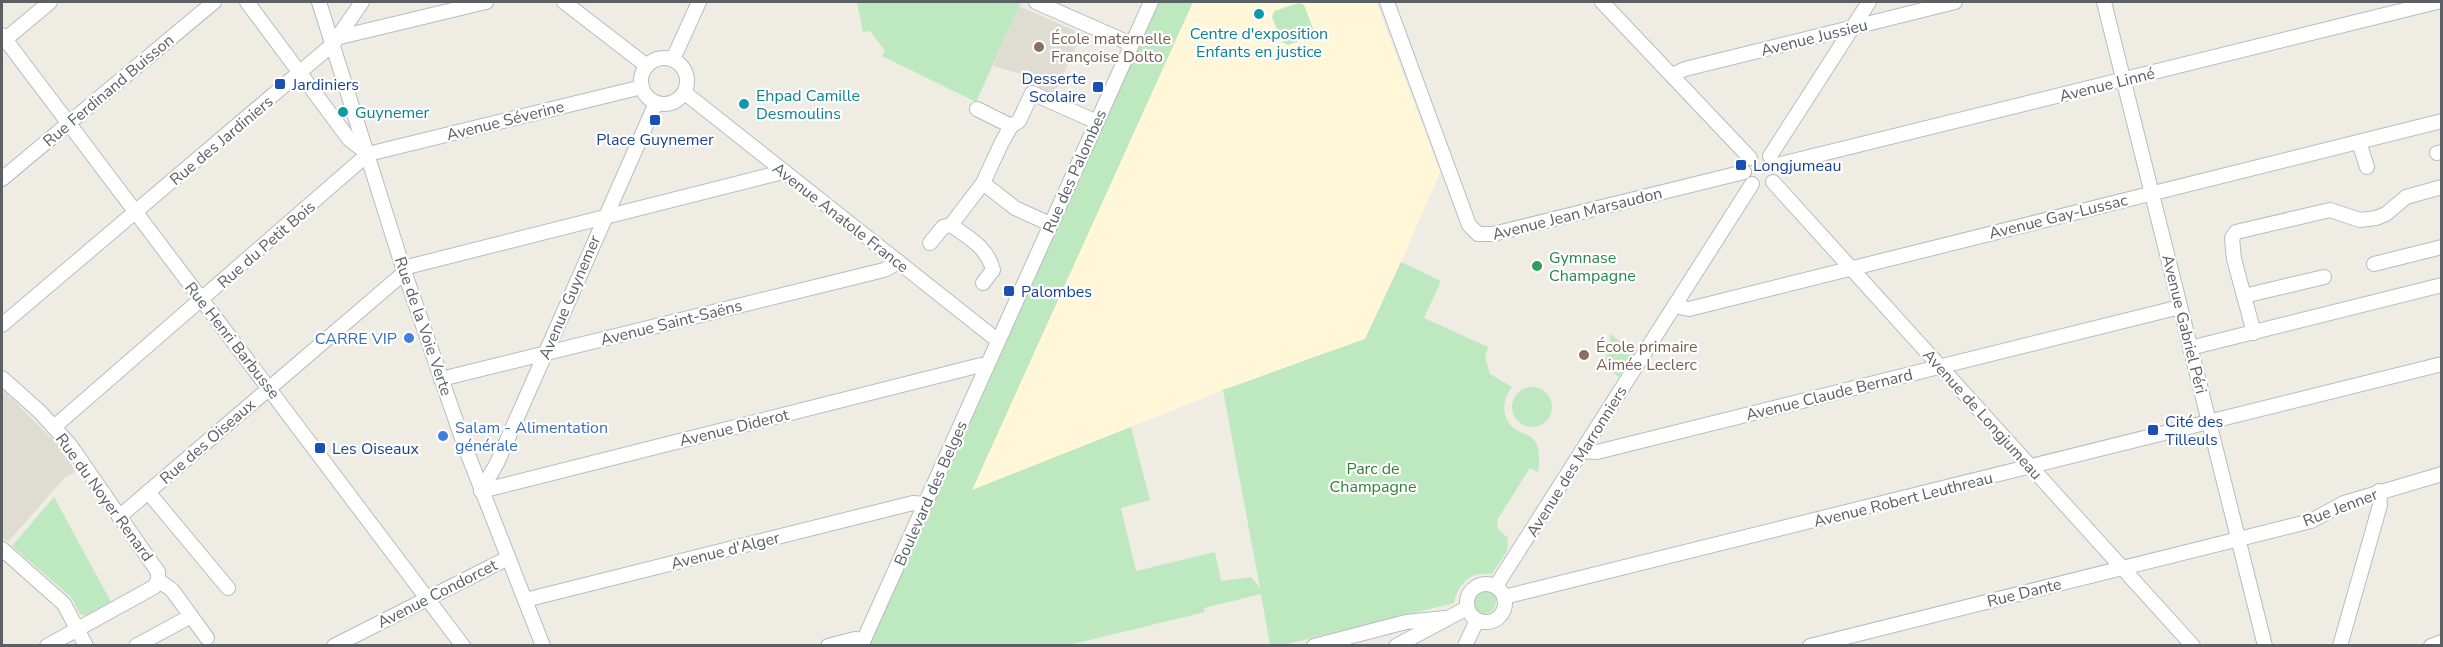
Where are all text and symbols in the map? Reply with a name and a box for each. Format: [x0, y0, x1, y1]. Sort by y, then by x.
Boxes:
marker: Centre d'exposition Enfants en justice [1252, 7, 1266, 21]
street label: Avenue Jussieu [1759, 14, 1870, 62]
place label: Centre d'exposition Enfants en justice [1190, 23, 1328, 63]
place label: École maternelle Françoise Dolto [1051, 28, 1171, 68]
street label: Rue Ferdinand Buisson [38, 29, 179, 152]
marker: École maternelle Françoise Dolto [1032, 40, 1046, 54]
street label: Avenue Linné [2057, 62, 2157, 107]
place label: Desserte Scolaire [1022, 68, 1086, 108]
place label: Jardiniers [291, 74, 359, 96]
marker: Jardiniers [273, 77, 287, 91]
marker: Desserte Scolaire [1091, 80, 1105, 94]
place label: Ehpad Camille Desmoulins [756, 85, 860, 125]
street label: Rue des Jardiniers [165, 91, 278, 191]
street label: Avenue Séverine [444, 96, 566, 146]
marker: Ehpad Camille Desmoulins [737, 97, 751, 111]
place label: Guynemer [355, 102, 430, 124]
marker: Guynemer [336, 105, 350, 119]
street label: Rue des Palombes [1038, 106, 1112, 237]
marker: Place Guynemer [648, 113, 662, 127]
place label: Place Guynemer [596, 129, 714, 151]
place label: Longjumeau [1753, 155, 1841, 177]
street label: Avenue Anatole France [768, 158, 913, 278]
marker: Longjumeau [1734, 158, 1748, 172]
street label: Avenue Jean Marsaudon [1490, 182, 1664, 246]
street label: Avenue Gay-Lussac [1987, 189, 2130, 245]
street label: Rue du Petit Bois [213, 196, 320, 293]
street label: Avenue Guynemer [534, 232, 606, 363]
place label: Gymnase Champagne [1549, 247, 1636, 287]
street label: Avenue Gabriel Péri [2156, 252, 2212, 396]
street label: Rue de la Voie Verte [389, 254, 457, 399]
marker: Gymnase Champagne [1530, 259, 1544, 273]
street label: Rue Henri Barbusse [180, 278, 285, 404]
place label: Palombes [1021, 281, 1092, 303]
marker: Palombes [1002, 284, 1016, 298]
street label: Avenue Saint-Saëns [598, 295, 744, 351]
place label: CARRE VIP [315, 328, 397, 350]
marker: CARRE VIP [402, 331, 416, 345]
place label: École primaire Aimée Leclerc [1596, 336, 1698, 376]
street label: Avenue de Longjumeau [1918, 345, 2047, 485]
marker: École primaire Aimée Leclerc [1577, 348, 1591, 362]
street label: Avenue Claude Bernard [1744, 364, 1915, 426]
street label: Avenue des Marronniers [1521, 382, 1632, 541]
street label: Rue des Oiseaux [155, 394, 261, 489]
street label: Avenue Diderot [677, 404, 792, 452]
place label: Cité des Tilleuls [2165, 411, 2223, 451]
place label: Salam - Alimentation générale [455, 417, 608, 457]
street label: Boulevard des Belges [889, 417, 973, 569]
marker: Cité des Tilleuls [2146, 423, 2160, 437]
street label: Rue du Noyer Renard [50, 429, 158, 566]
marker: Salam - Alimentation générale [436, 429, 450, 443]
place label: Les Oiseaux [332, 438, 420, 460]
marker: Les Oiseaux [313, 441, 327, 455]
park label: Parc de Champagne [1330, 458, 1416, 498]
street label: Avenue Robert Leuthreau [1811, 467, 1995, 533]
street label: Rue Jenner [2300, 484, 2381, 532]
street label: Avenue d'Alger [669, 527, 782, 575]
street label: Avenue Condorcet [374, 554, 502, 634]
street label: Rue Dante [1985, 573, 2064, 613]

